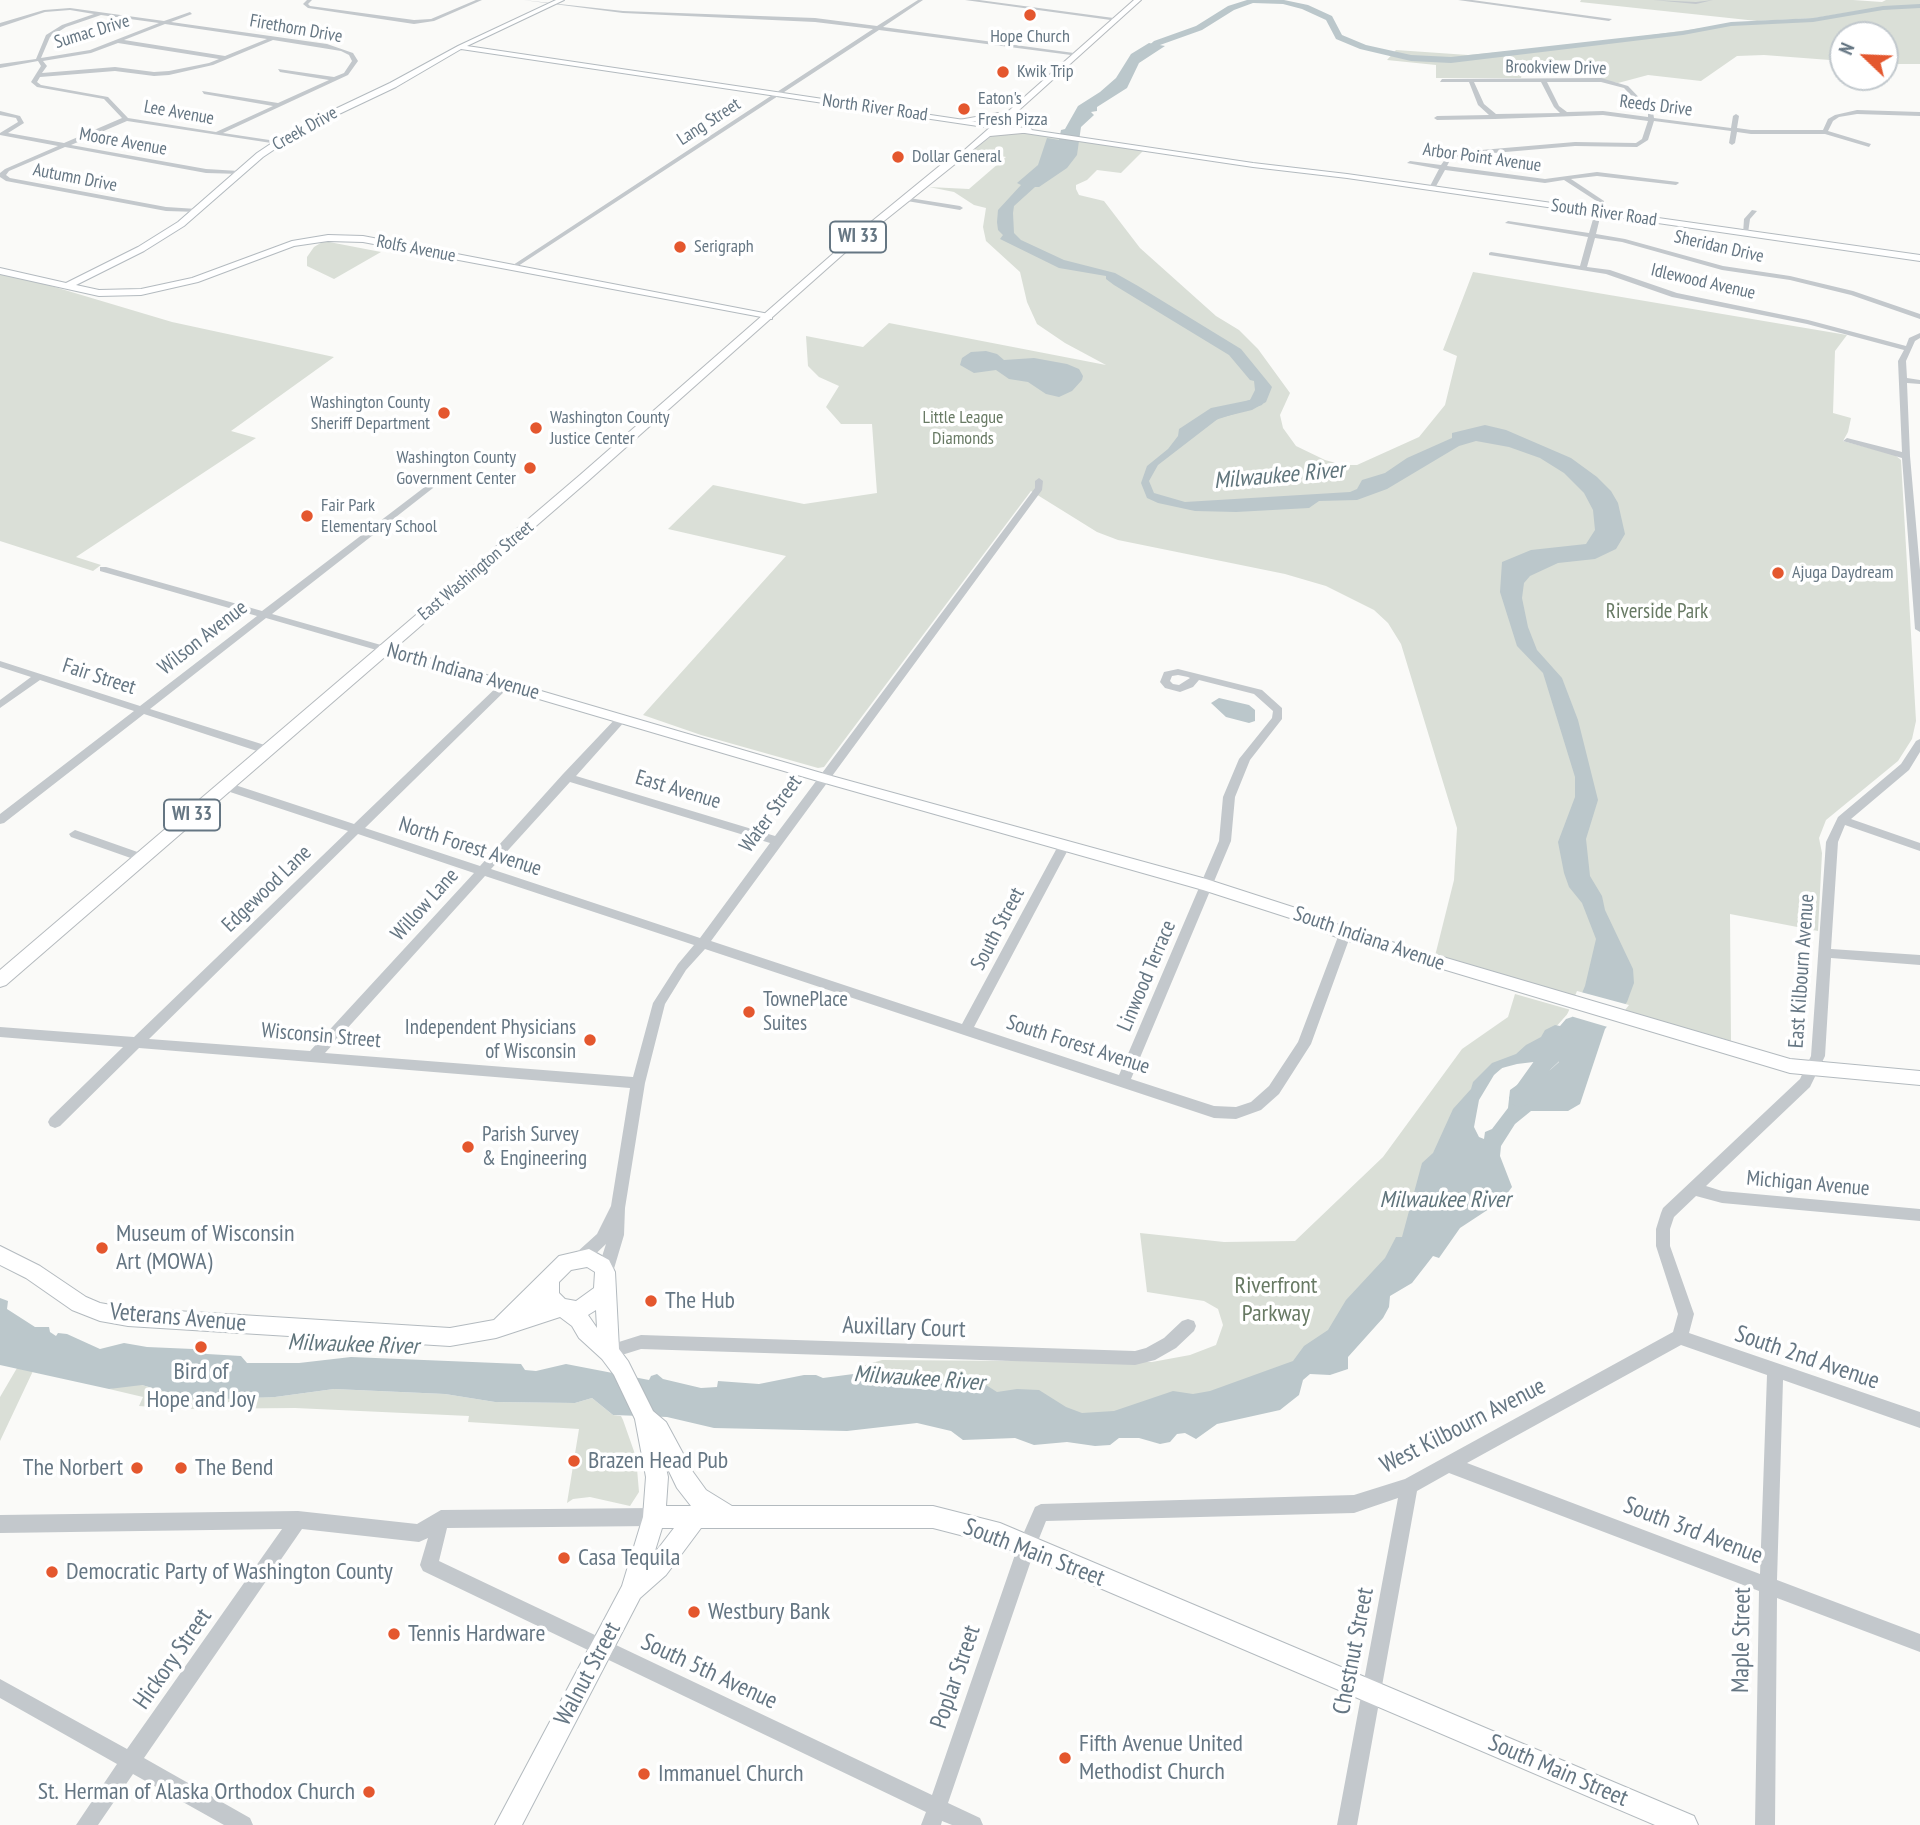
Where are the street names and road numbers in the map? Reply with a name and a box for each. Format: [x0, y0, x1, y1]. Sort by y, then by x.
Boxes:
street label: Sumac Drive [52, 10, 132, 54]
street label: Firethorn Drive [248, 10, 344, 48]
street label: Brookview Drive [1505, 56, 1607, 80]
street label: North River Road [821, 90, 929, 126]
street label: Reeds Drive [1618, 91, 1694, 121]
street label: Lang Street [673, 94, 745, 150]
street label: Lee Avenue [142, 96, 216, 130]
street label: Creek Drive [269, 102, 341, 156]
street label: Moore Avenue [77, 124, 169, 160]
street label: Arbor Point Avenue [1421, 139, 1543, 177]
street label: Autumn Drive [31, 159, 119, 197]
street label: South River Road [1550, 195, 1658, 231]
road number: WI 33 [830, 221, 886, 252]
street label: Sheridan Drive [1672, 226, 1766, 268]
street label: Rolfs Avenue [375, 231, 457, 267]
street label: Idlewood Avenue [1649, 259, 1757, 305]
street label: East Washington Street [414, 517, 538, 625]
street label: Wilson Avenue [153, 595, 253, 681]
street label: North Indiana Avenue [384, 638, 542, 706]
street label: Fair Street [59, 653, 139, 701]
street label: East Avenue [632, 765, 724, 815]
street label: Water Street [734, 770, 808, 858]
road number: WI 33 [164, 800, 220, 830]
street label: North Forest Avenue [395, 812, 545, 882]
street label: Edgewood Lane [217, 840, 317, 938]
street label: Willow Lane [386, 864, 464, 946]
street label: South Street [966, 883, 1030, 975]
street label: East Kilbourn Avenue [1784, 893, 1820, 1049]
street label: South Indiana Avenue [1290, 901, 1448, 977]
street label: Linwood Terrace [1112, 917, 1182, 1035]
street label: South Forest Avenue [1003, 1010, 1153, 1080]
street label: Wisconsin Street [260, 1018, 382, 1054]
street label: Michigan Avenue [1745, 1166, 1871, 1202]
street label: Veterans Avenue [109, 1298, 247, 1338]
street label: Auxillary Court [842, 1311, 966, 1345]
street label: South 2nd Avenue [1731, 1320, 1883, 1396]
street label: West Kilbourn Avenue [1376, 1372, 1550, 1480]
street label: South 3rd Avenue [1619, 1491, 1767, 1571]
street label: South Main Street [959, 1513, 1109, 1593]
street label: Chestnut Street [1328, 1585, 1380, 1717]
street label: Maple Street [1727, 1587, 1757, 1693]
street label: Hickory Street [128, 1603, 218, 1715]
street label: Walnut Street [549, 1617, 627, 1731]
street label: Poplar Street [925, 1622, 987, 1732]
street label: South 5th Avenue [636, 1628, 782, 1716]
street label: South Main Street [1484, 1729, 1632, 1813]

